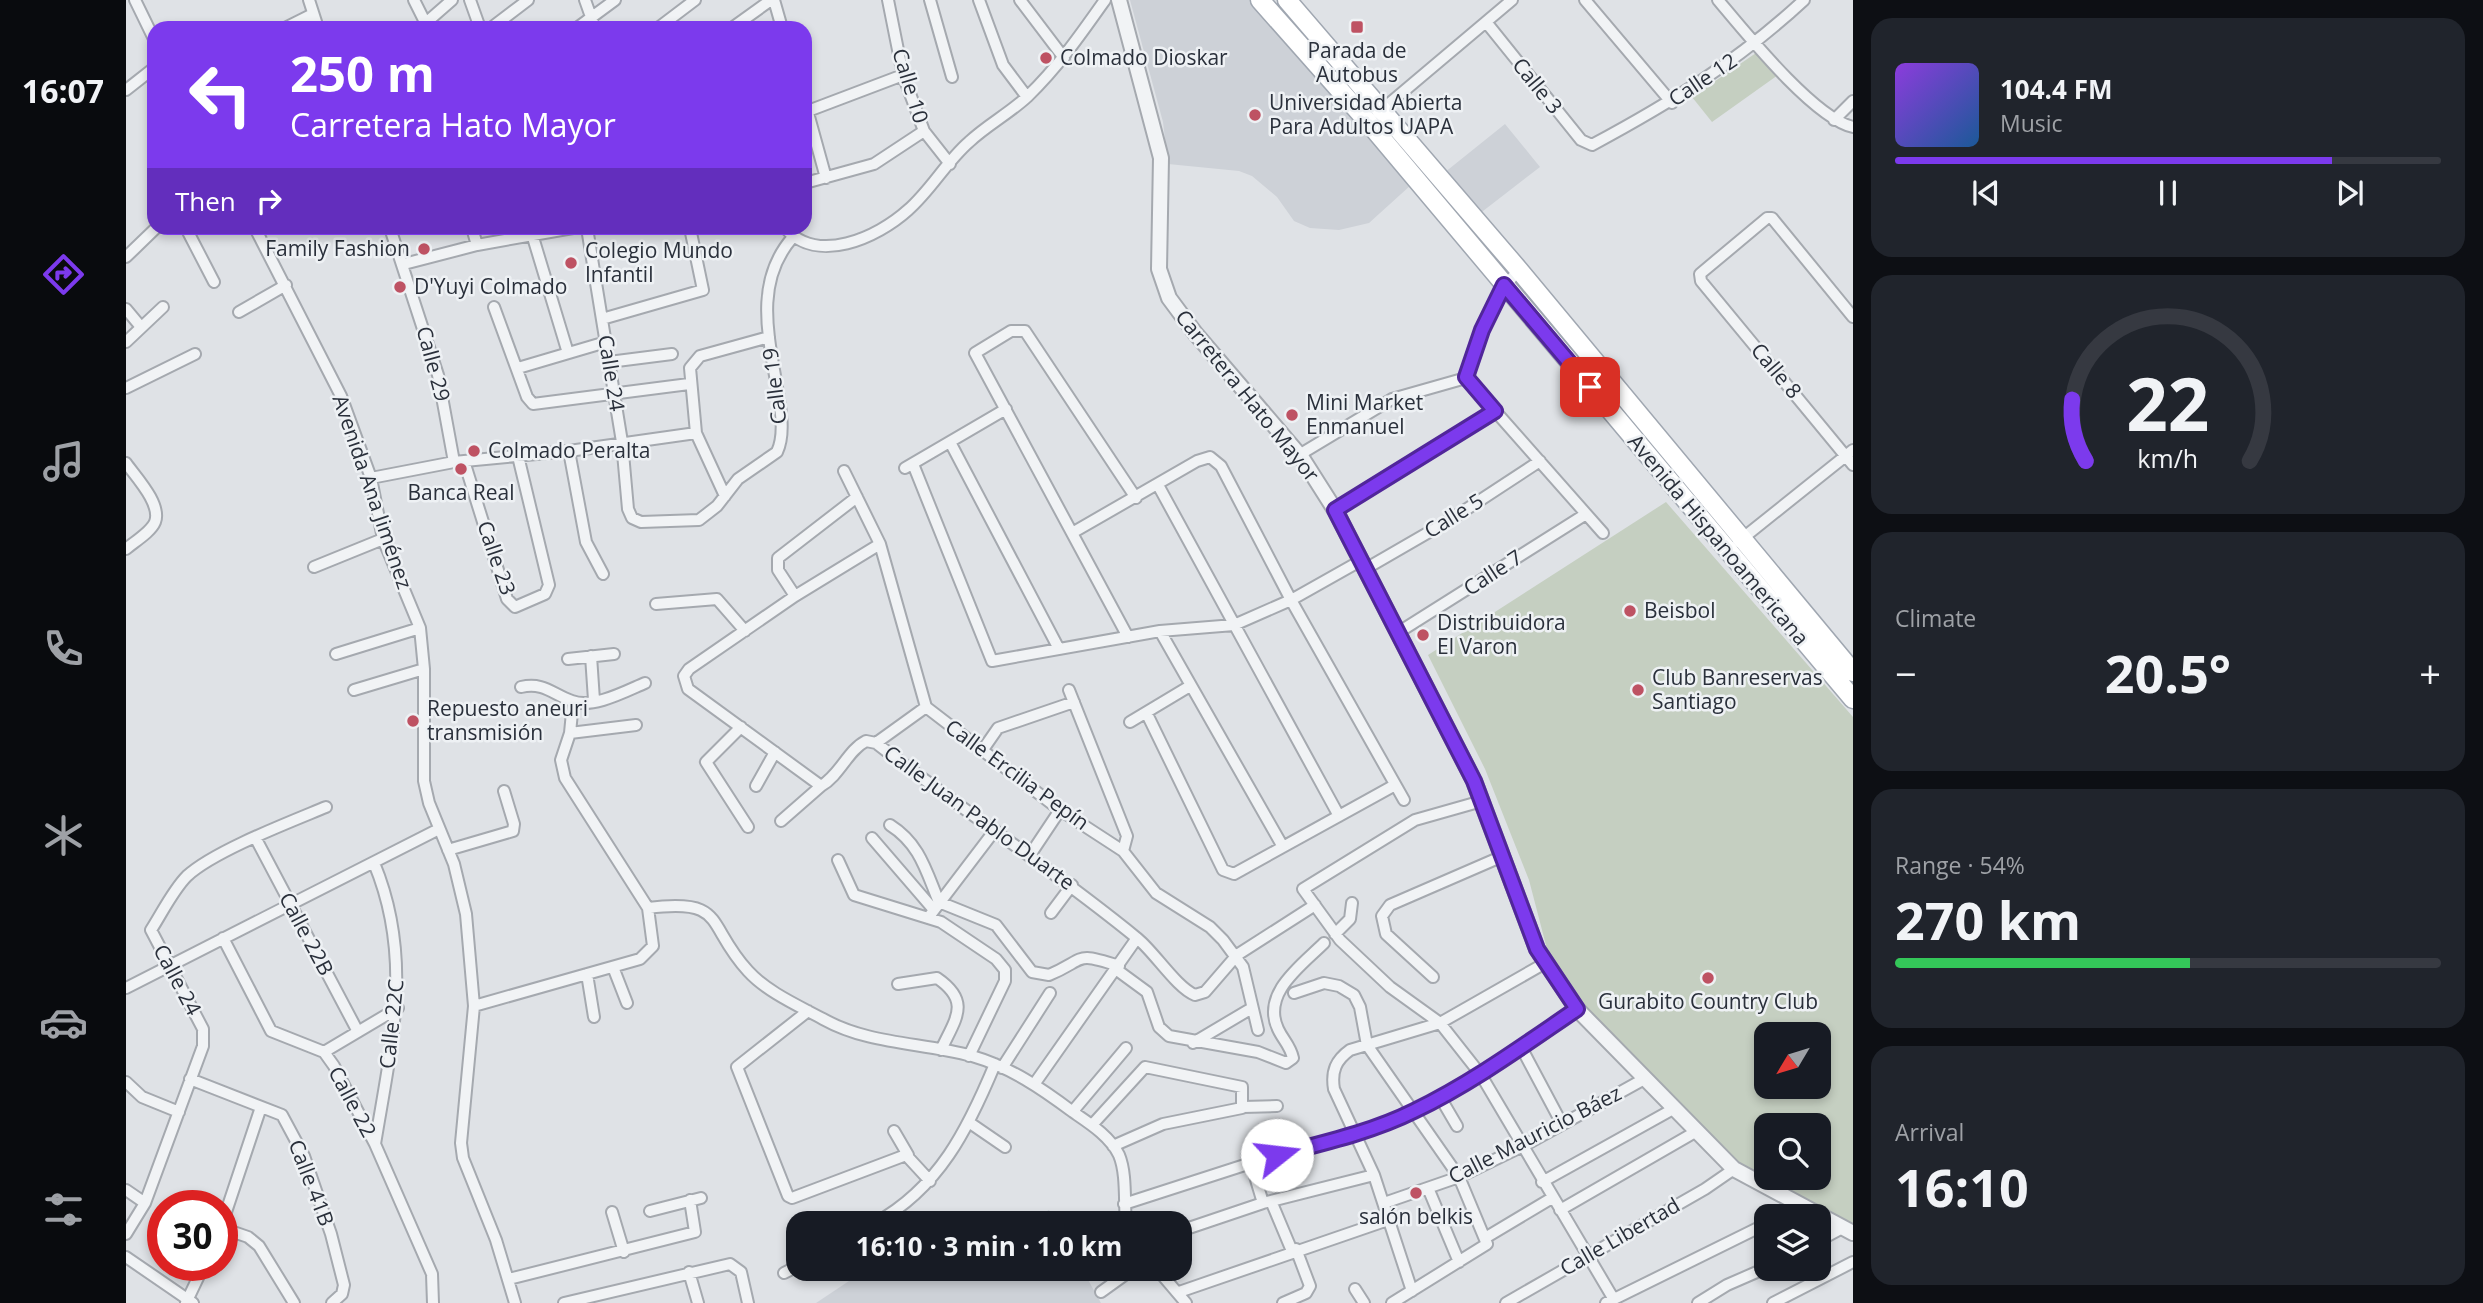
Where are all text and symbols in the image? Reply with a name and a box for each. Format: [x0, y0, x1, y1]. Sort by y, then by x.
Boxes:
marker: Parada de Autobus [1349, 19, 1365, 35]
place label: Parada de Autobus [1307, 36, 1407, 88]
text: 250 m [290, 40, 435, 106]
place label: Colmado Dioskar [1060, 43, 1228, 71]
street label: Calle 10 [886, 45, 936, 127]
street label: Calle 12 [1663, 46, 1742, 112]
icon: left [175, 49, 266, 140]
marker: Colmado Dioskar [1038, 50, 1054, 66]
street label: Calle 3 [1507, 51, 1569, 119]
text: 16:07 [22, 69, 104, 112]
text: 104.4 FM [2000, 71, 2112, 107]
place label: Universidad Abierta Para Adultos UAPA [1269, 88, 1462, 140]
text: Carretera Hato Mayor [290, 103, 616, 146]
marker: Universidad Abierta Para Adultos UAPA [1247, 107, 1263, 123]
text: Music [2000, 107, 2063, 139]
icon: previous [1967, 174, 2005, 212]
icon: pause [2149, 174, 2187, 212]
icon: next [2331, 174, 2369, 212]
icon: right [250, 182, 288, 220]
text: Then [175, 183, 236, 219]
place label: Family Fashion [265, 234, 410, 262]
place label: Colegio Mundo Infantil [585, 236, 733, 288]
marker: Family Fashion [416, 241, 432, 257]
icon: directions [39, 250, 88, 299]
marker: Colegio Mundo Infantil [563, 255, 579, 271]
place label: D'Yuyi Colmado [414, 272, 568, 300]
marker: D'Yuyi Colmado [392, 279, 408, 295]
street label: Carretera Hato Mayor [1170, 303, 1326, 488]
street label: Calle 29 [411, 323, 457, 404]
street label: Calle 24 [592, 333, 632, 413]
street label: Calle 8 [1745, 337, 1808, 404]
street label: Calle 19 [755, 346, 793, 426]
text: 22 [2126, 353, 2210, 452]
pin [1560, 357, 1620, 417]
icon: arrive [1571, 368, 1609, 406]
place label: Mini Market Enmanuel [1306, 388, 1423, 440]
street label: Avenida Ana Jiménez [327, 391, 419, 593]
marker: Mini Market Enmanuel [1284, 407, 1300, 423]
street label: Avenida Hispanoamericana [1622, 428, 1815, 651]
place label: Colmado Peralta [488, 436, 650, 464]
icon: music [39, 437, 88, 486]
text: km/h [2138, 440, 2198, 474]
marker: Colmado Peralta [466, 443, 482, 459]
marker: Banca Real [453, 461, 469, 477]
place label: Banca Real [407, 478, 515, 506]
street label: Calle 5 [1419, 486, 1488, 544]
street label: Calle 23 [471, 517, 523, 599]
street label: Calle 7 [1458, 543, 1527, 602]
place label: Beisbol [1644, 596, 1715, 624]
text: Climate [1895, 602, 1976, 634]
marker: Beisbol [1622, 603, 1638, 619]
place label: Distribuidora El Varon [1437, 608, 1566, 660]
icon: phone [39, 624, 88, 673]
marker: Distribuidora El Varon [1415, 627, 1431, 643]
text: 20.5° [2105, 637, 2231, 708]
text: − [1895, 647, 1917, 699]
text: + [2419, 647, 2441, 699]
place label: Club Banreservas Santiago [1652, 663, 1823, 715]
marker: Club Banreservas Santiago [1630, 682, 1646, 698]
place label: Repuesto aneuri transmisión [427, 694, 588, 746]
street label: Calle Ercilia Pepín [940, 712, 1095, 836]
marker: Repuesto aneuri transmisión [405, 713, 421, 729]
street label: Calle Juan Pablo Duarte [879, 738, 1081, 896]
icon: climate [39, 811, 88, 860]
text: Range · 54% [1895, 849, 2025, 881]
text: 270 km [1895, 884, 2081, 955]
street label: Calle 22B [273, 887, 340, 980]
street label: Calle 24 [148, 939, 208, 1020]
marker: Gurabito Country Club [1700, 970, 1716, 986]
street label: Calle 22C [372, 978, 410, 1070]
place label: Gurabito Country Club [1598, 987, 1818, 1015]
icon: car [39, 998, 88, 1047]
north arrow [1754, 1022, 1830, 1099]
map controls [1754, 1022, 1831, 1281]
street label: Calle 22 [323, 1061, 383, 1142]
street label: Calle Mauricio Báez [1443, 1078, 1626, 1190]
button: search [1754, 1113, 1831, 1190]
text: Arrival [1895, 1116, 1964, 1148]
position arrow [1240, 1118, 1314, 1192]
street label: Calle 41B [283, 1135, 341, 1230]
text: 16:10 [1895, 1151, 2029, 1222]
icon: filters [39, 1185, 88, 1234]
marker: salón belkis [1408, 1185, 1424, 1201]
speed limit sign: 30 [147, 1190, 238, 1281]
street label: Calle Libertad [1554, 1190, 1685, 1282]
place label: salón belkis [1359, 1202, 1473, 1230]
button: layers [1754, 1204, 1831, 1281]
text: 16:10 · 3 min · 1.0 km [856, 1228, 1122, 1264]

